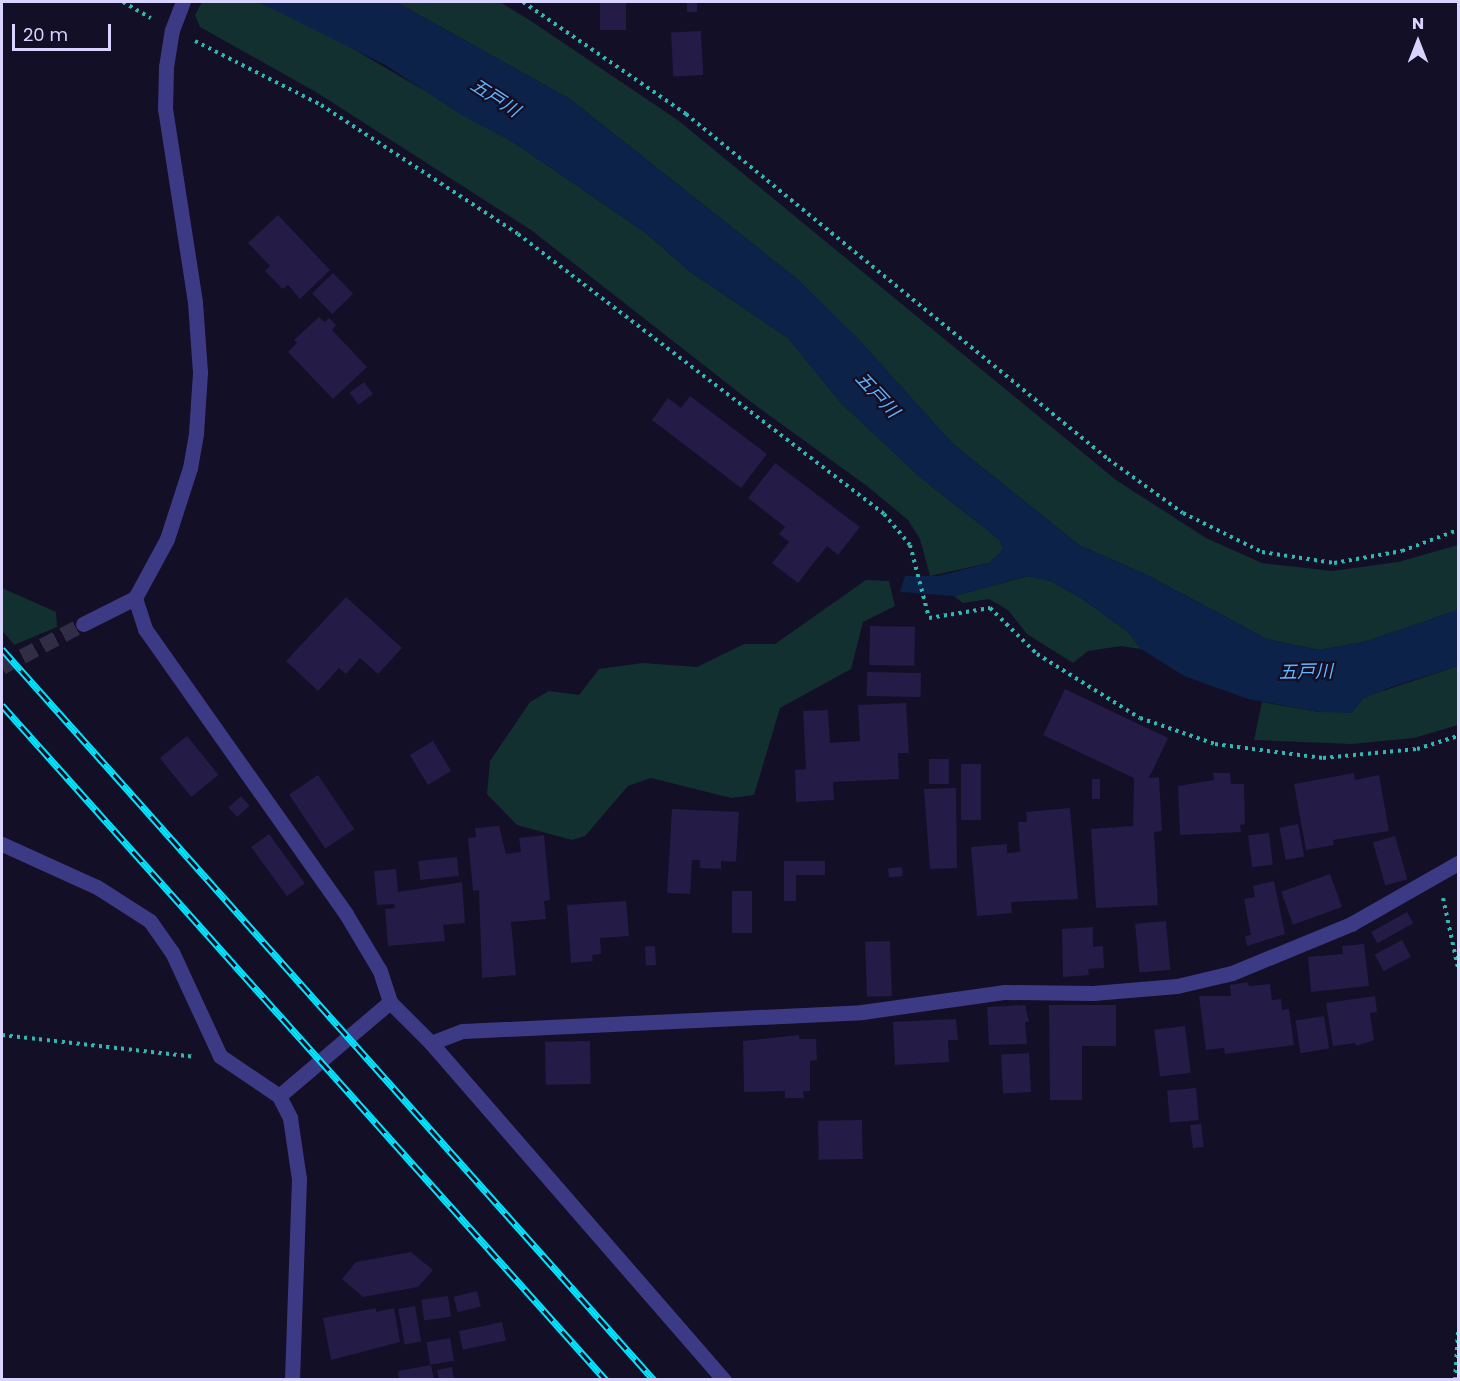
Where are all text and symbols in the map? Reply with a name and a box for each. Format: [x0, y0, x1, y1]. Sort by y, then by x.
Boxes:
scale bar [15, 12, 114, 50]
north arrow [1388, 12, 1448, 72]
text: N [1412, 12, 1424, 35]
text: 20 m [23, 22, 68, 47]
water label: 五戸川 [466, 74, 524, 122]
water label: 五戸川 [851, 368, 903, 422]
water label: 五戸川 [1279, 661, 1333, 683]

